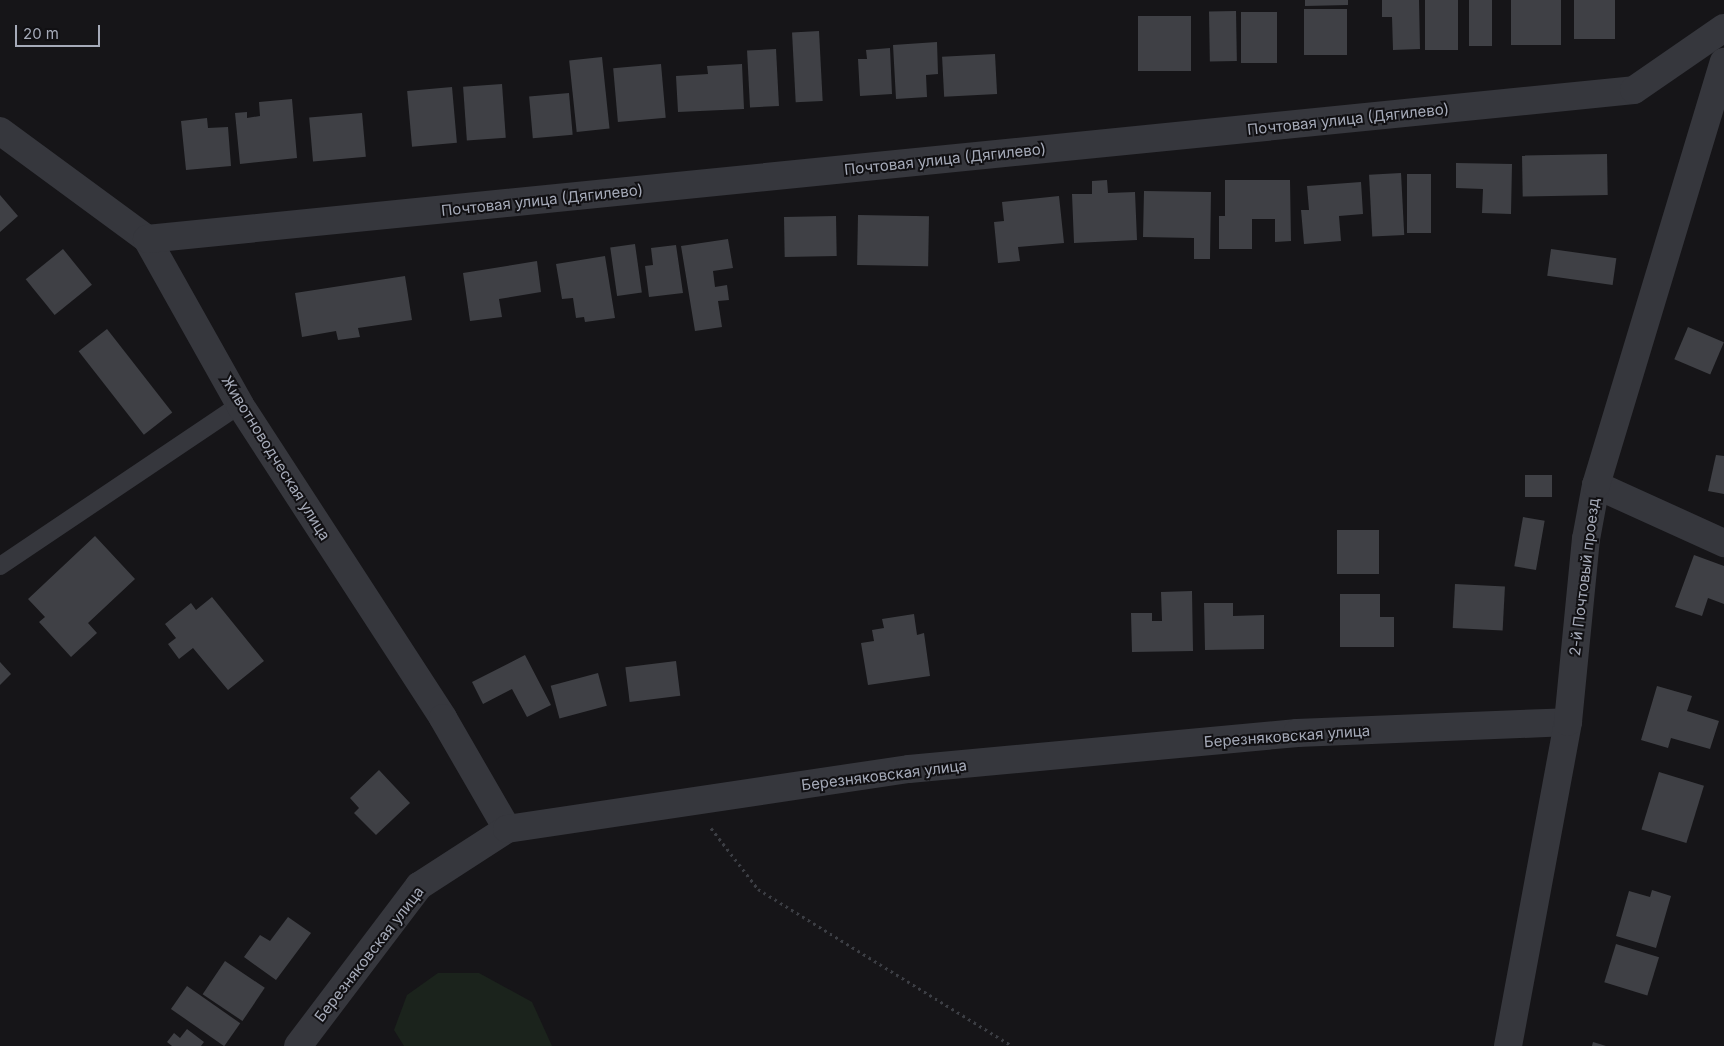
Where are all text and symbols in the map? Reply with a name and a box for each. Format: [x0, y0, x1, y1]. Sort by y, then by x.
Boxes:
scale bar [18, 15, 102, 47]
text: 20 m [23, 24, 59, 43]
street label: Почтовая улица (Дягилево) [1246, 99, 1450, 139]
street label: Почтовая улица (Дягилево) [843, 139, 1047, 179]
street label: Почтовая улица (Дягилево) [440, 180, 644, 220]
street label: Животноводческая улица [218, 372, 334, 544]
street label: 2-й Почтовый проезд [1565, 497, 1603, 657]
street label: Березняковская улица [1203, 721, 1371, 751]
street label: Березняковская улица [800, 756, 968, 794]
street label: Березняковская улица [311, 883, 427, 1025]

